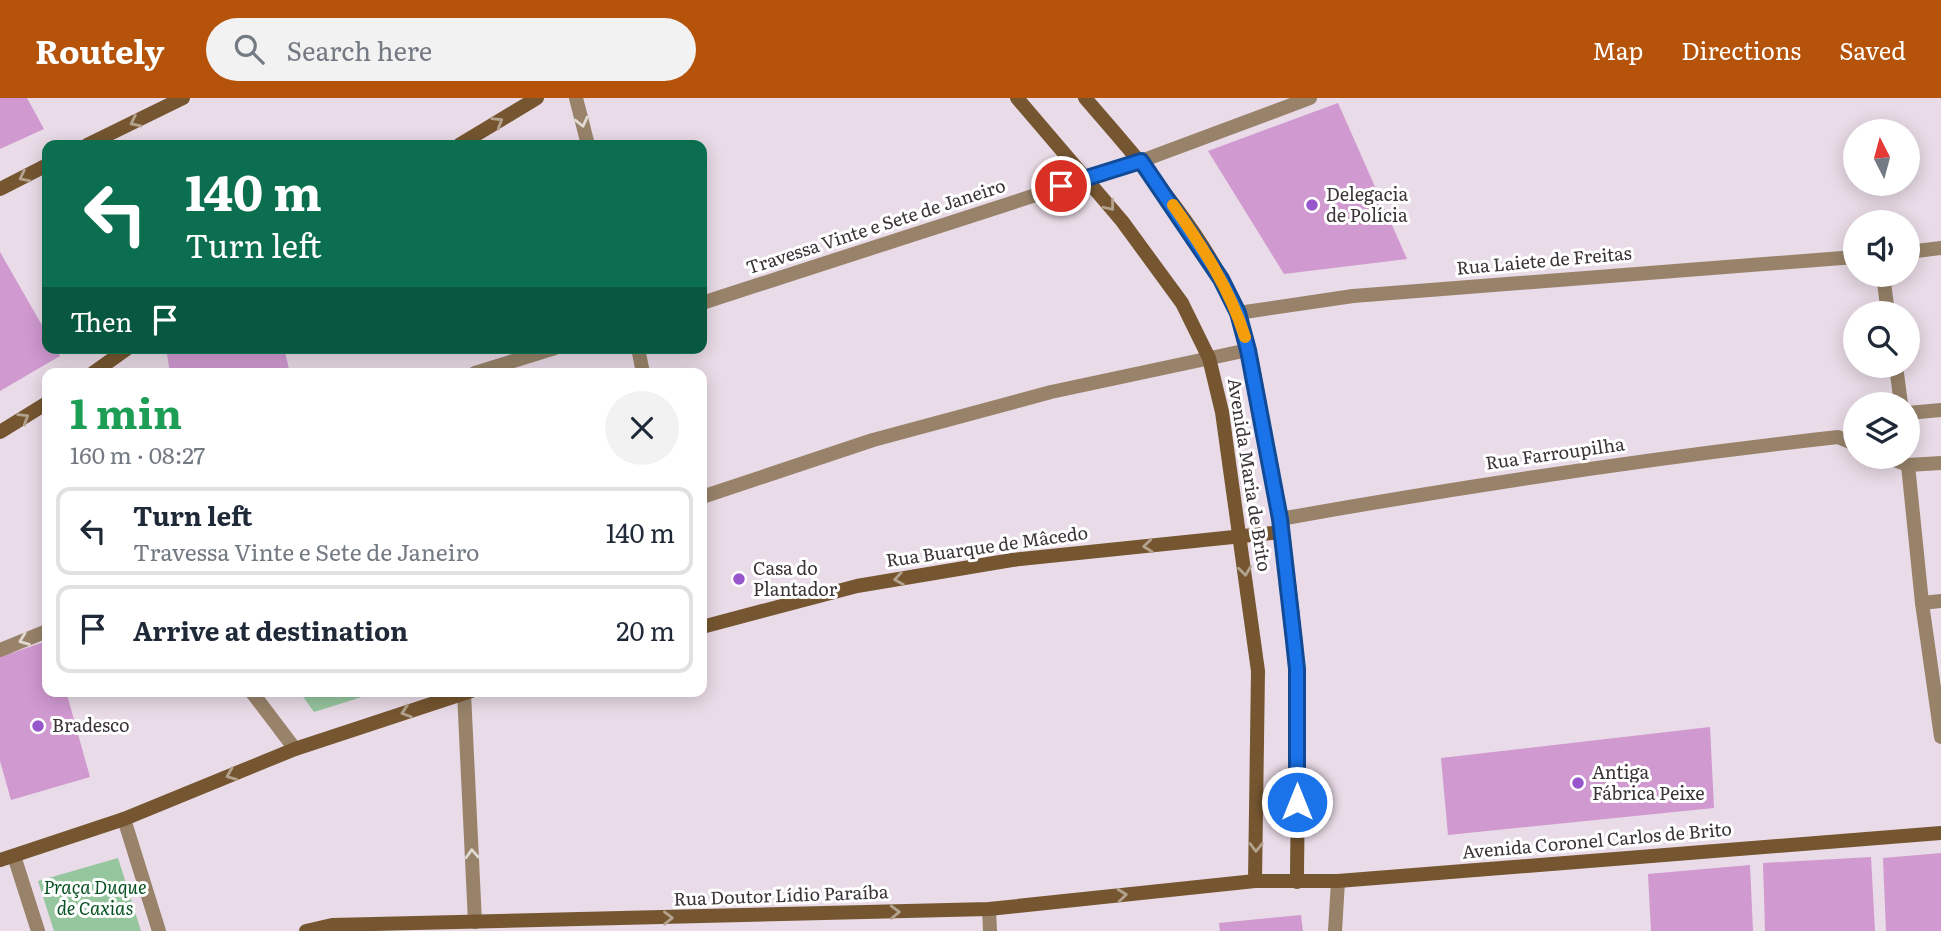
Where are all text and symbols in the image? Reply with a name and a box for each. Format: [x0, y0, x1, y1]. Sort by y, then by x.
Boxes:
search box [206, 18, 696, 81]
text: Routely [35, 25, 164, 74]
icon: search [230, 30, 268, 68]
text: Search here [286, 30, 432, 69]
text: Map [1592, 32, 1643, 67]
text: Directions [1681, 32, 1801, 67]
text: Saved [1839, 32, 1906, 67]
one-way arrow [130, 113, 142, 127]
one-way arrow [574, 116, 588, 128]
one-way arrow [490, 117, 503, 130]
north arrow [1843, 119, 1920, 196]
map controls [1843, 119, 1920, 469]
text: 140 m [185, 153, 322, 226]
pin [1031, 156, 1091, 216]
icon: arrive [1042, 167, 1080, 205]
one-way arrow [19, 168, 31, 182]
icon: left [70, 168, 161, 259]
street label: Travessa Vinte e Sete de Janeiro [742, 171, 1009, 280]
place label: Delegacia de Polícia [1326, 180, 1408, 228]
marker: Delegacia de Polícia [1304, 197, 1320, 213]
one-way arrow [1101, 198, 1114, 210]
button: sound [1843, 210, 1920, 287]
text: Turn left [185, 220, 322, 268]
street label: Rua Laiete de Freitas [1455, 238, 1633, 281]
text: Then [70, 301, 132, 340]
icon: arrive [146, 301, 184, 339]
button: search [1843, 301, 1920, 378]
street label: Avenida Maria de Brito [1222, 376, 1279, 573]
text: 1 min [70, 380, 182, 442]
button: close [605, 391, 679, 465]
button: layers [1843, 392, 1920, 469]
one-way arrow [16, 413, 29, 426]
street label: Rua Farroupilha [1483, 429, 1626, 476]
text: 160 m · 08:27 [70, 437, 205, 471]
text: Turn left [133, 495, 252, 534]
icon: left [74, 512, 112, 550]
text: 140 m [606, 512, 675, 551]
street label: Rua Buarque de Mâcedo [884, 518, 1090, 573]
text: Travessa Vinte e Sete de Janeiro [133, 534, 480, 568]
one-way arrow [1143, 538, 1154, 553]
place label: Casa do Plantador [753, 554, 838, 602]
one-way arrow [1238, 566, 1253, 577]
marker: Casa do Plantador [731, 571, 747, 587]
one-way arrow [893, 571, 905, 586]
icon: arrive [74, 610, 112, 648]
text: Arrive at destination [133, 610, 408, 649]
text: 20 m [616, 610, 675, 649]
one-way arrow [18, 632, 30, 646]
one-way arrow [400, 704, 413, 718]
place label: Bradesco [52, 711, 129, 738]
marker: Bradesco [30, 718, 46, 734]
place label: Antiga Fábrica Peixe [1592, 758, 1705, 806]
position arrow [1260, 765, 1334, 839]
one-way arrow [226, 767, 239, 781]
marker: Antiga Fábrica Peixe [1570, 775, 1586, 791]
street label: Avenida Coronel Carlos de Brito [1461, 814, 1733, 865]
one-way arrow [1248, 842, 1263, 853]
one-way arrow [464, 848, 479, 859]
park label: Praça Duque de Caxias [43, 873, 147, 921]
street label: Rua Doutor Lídio Paraíba [673, 877, 889, 912]
one-way arrow [1117, 888, 1128, 903]
one-way arrow [891, 904, 901, 920]
one-way arrow [663, 910, 674, 926]

